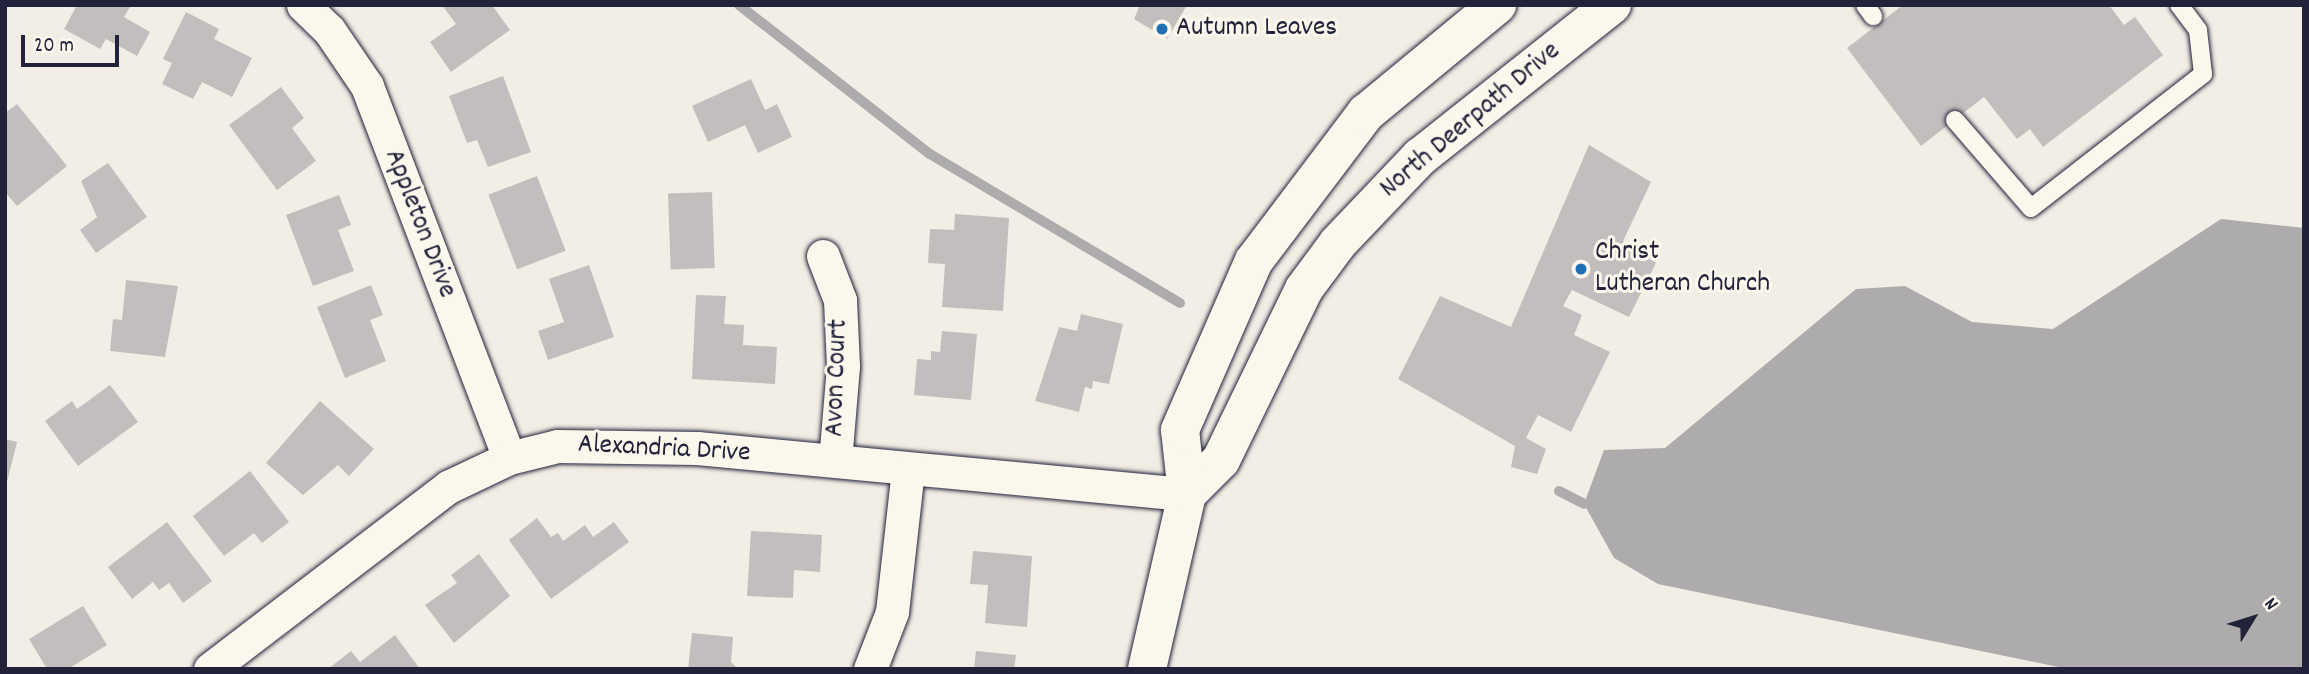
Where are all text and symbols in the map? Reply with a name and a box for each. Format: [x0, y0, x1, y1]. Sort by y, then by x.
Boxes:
place label: Autumn Leaves [1176, 12, 1337, 46]
scale bar [24, 21, 122, 65]
marker: Autumn Leaves [1154, 21, 1170, 37]
text: 20 m [34, 32, 74, 62]
street label: North Deerpath Drive [1374, 36, 1568, 206]
street label: Appleton Drive [375, 145, 463, 303]
place label: Christ Lutheran Church [1595, 236, 1770, 302]
marker: Christ Lutheran Church [1573, 261, 1589, 277]
street label: Avon Court [819, 319, 857, 437]
street label: Alexandria Drive [577, 429, 751, 471]
north arrow [2218, 583, 2288, 653]
text: N [2256, 593, 2283, 617]

